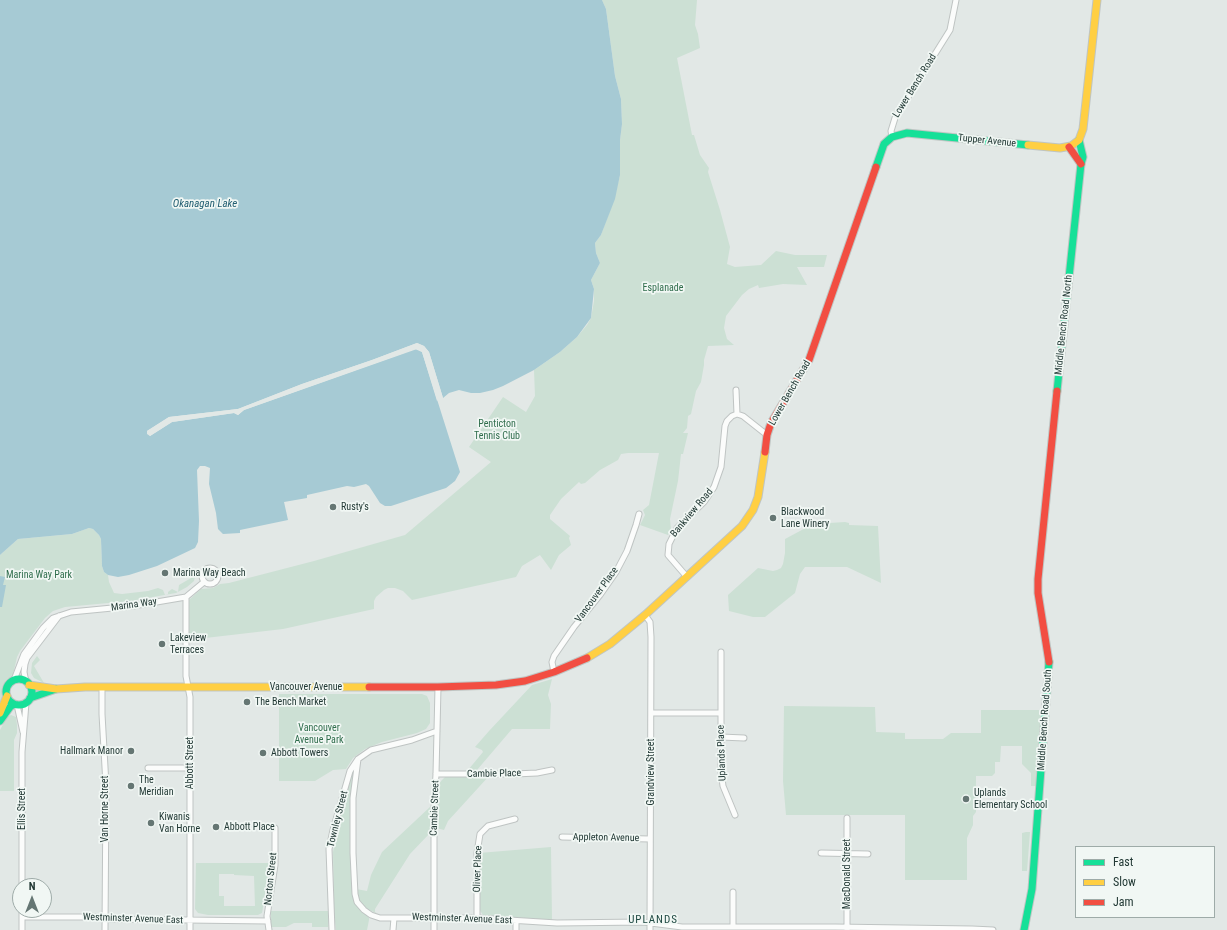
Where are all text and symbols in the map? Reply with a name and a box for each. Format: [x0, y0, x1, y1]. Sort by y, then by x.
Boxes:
street label: Lower Bench Road [891, 52, 939, 120]
street label: Tupper Avenue [957, 132, 1017, 150]
water label: Okanagan Lake [173, 197, 237, 211]
street label: Middle Bench Road North [1053, 274, 1075, 376]
park label: Esplanade [643, 282, 683, 294]
street label: Lower Bench Road [767, 358, 813, 428]
park label: Penticton Tennis Club [474, 418, 520, 442]
street label: Bankview Road [668, 486, 716, 540]
place label: Rusty's [341, 501, 369, 513]
marker: Rusty's [328, 502, 338, 512]
place label: Blackwood Lane Winery [781, 506, 829, 530]
marker: Blackwood Lane Winery [768, 513, 778, 523]
street label: Vancouver Place [573, 565, 621, 625]
place label: Marina Way Beach [173, 567, 246, 579]
marker: Marina Way Beach [160, 568, 170, 578]
park label: Marina Way Park [6, 569, 72, 581]
street label: Marina Way [110, 596, 158, 614]
place label: Lakeview Terraces [170, 632, 206, 656]
marker: Lakeview Terraces [157, 639, 167, 649]
street label: Middle Bench Road South [1035, 669, 1055, 771]
street label: Vancouver Avenue [270, 681, 342, 693]
place label: The Bench Market [255, 696, 326, 708]
marker: The Bench Market [242, 697, 252, 707]
park label: Vancouver Avenue Park [295, 722, 343, 746]
street label: Uplands Place [715, 725, 729, 781]
street label: Abbott Street [184, 737, 196, 789]
street label: Grandview Street [645, 739, 657, 805]
place label: Hallmark Manor [60, 745, 123, 757]
marker: Hallmark Manor [126, 746, 136, 756]
place label: Abbott Towers [271, 747, 328, 759]
marker: Abbott Towers [258, 748, 268, 758]
street label: Cambie Place [467, 768, 521, 780]
place label: The Meridian [139, 774, 173, 798]
street label: Van Horne Street [99, 776, 111, 842]
street label: Cambie Street [428, 780, 442, 836]
marker: The Meridian [126, 781, 136, 791]
place label: Uplands Elementary School [974, 787, 1047, 810]
street label: Ellis Street [16, 788, 28, 830]
street label: Townley Street [325, 789, 351, 849]
marker: Uplands Elementary School [961, 794, 971, 804]
place label: Kiwanis Van Horne [159, 811, 200, 834]
marker: Kiwanis Van Horne [146, 818, 156, 828]
place label: Abbott Place [224, 821, 275, 833]
marker: Abbott Place [211, 822, 221, 832]
street label: Appleton Avenue [573, 831, 639, 845]
street label: MacDonald Street [841, 839, 853, 909]
street label: Oliver Place [471, 845, 485, 893]
legend [1075, 846, 1215, 918]
street label: Norton Street [262, 852, 280, 906]
text: Fast [1113, 855, 1133, 869]
text: Slow [1113, 875, 1136, 889]
north arrow [12, 878, 52, 918]
text: N [29, 880, 35, 893]
text: Jam [1113, 895, 1134, 909]
street label: Westminster Avenue East [83, 911, 183, 927]
street label: Westminster Avenue East [412, 911, 512, 927]
district label: UPLANDS [628, 913, 678, 927]

